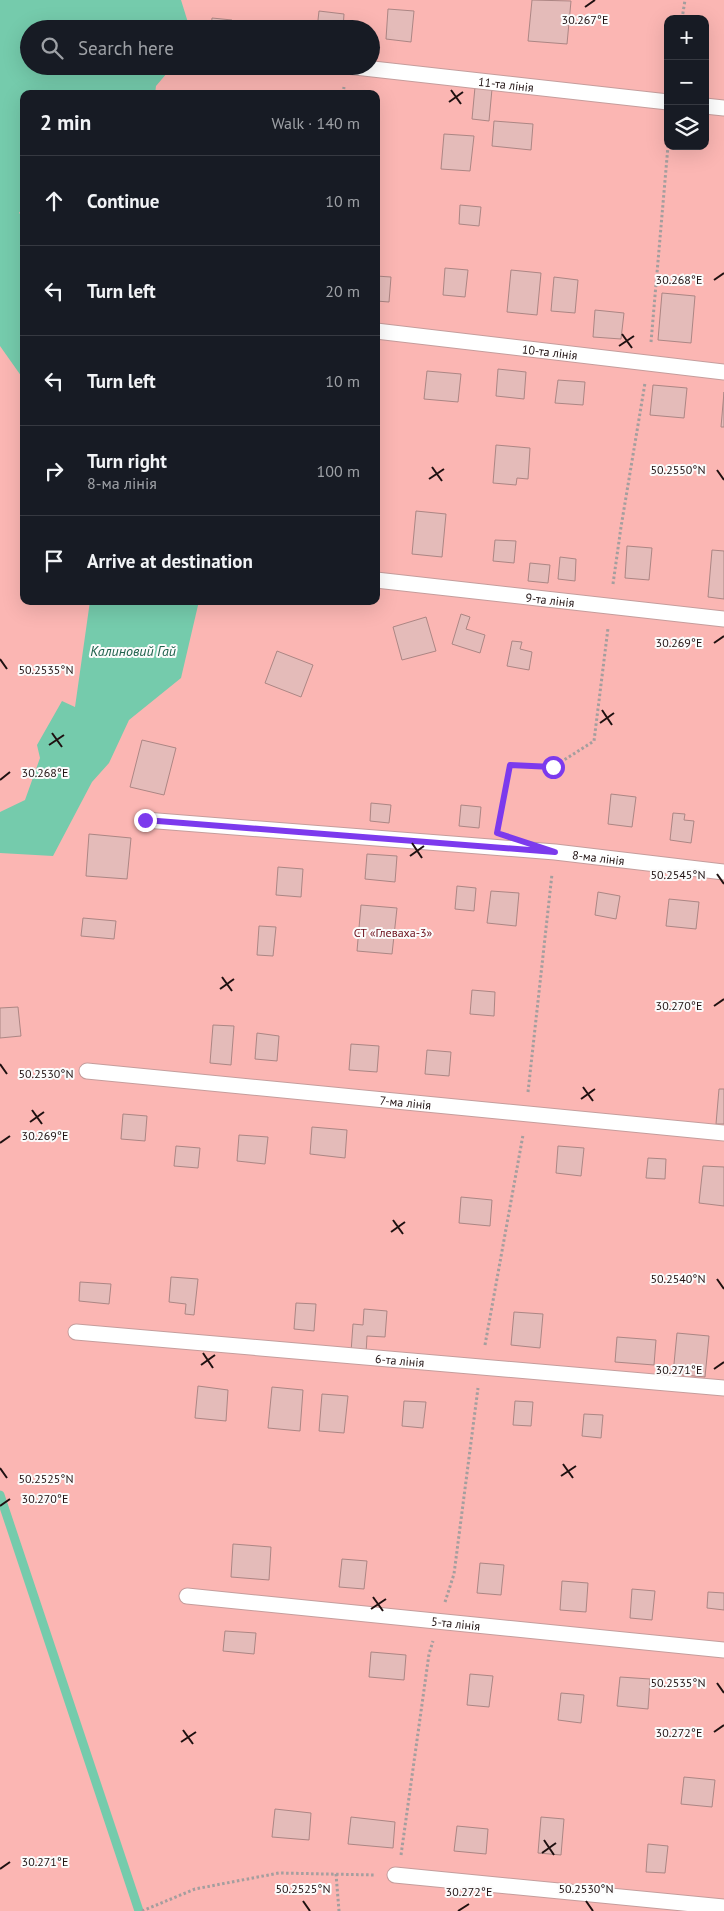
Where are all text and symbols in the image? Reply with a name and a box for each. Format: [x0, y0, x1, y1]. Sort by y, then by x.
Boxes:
text: 30.267°E [562, 12, 608, 27]
map controls [664, 15, 709, 150]
button: + [664, 15, 709, 60]
search box [20, 20, 380, 75]
icon: search [38, 34, 66, 62]
text: Search here [78, 36, 174, 60]
button: − [664, 60, 709, 105]
street label: 11-та лінія [477, 73, 535, 94]
button: layers [664, 105, 709, 150]
text: 2 min [40, 109, 91, 136]
text: Walk · 140 m [271, 113, 360, 133]
icon: ahead [40, 187, 68, 215]
text: Continue [87, 189, 159, 213]
text: 10 m [325, 191, 360, 211]
text: 30.268°E [656, 272, 702, 287]
icon: left [40, 277, 68, 305]
text: Turn left [87, 279, 156, 303]
text: 20 m [325, 281, 360, 301]
street label: 10-та лінія [521, 341, 578, 362]
icon: left [40, 367, 68, 395]
text: Turn left [87, 369, 156, 393]
text: 10 m [325, 371, 360, 391]
text: Turn right [87, 449, 167, 473]
icon: right [40, 457, 68, 485]
text: 100 m [317, 461, 360, 481]
text: 50.2550°N [651, 462, 705, 477]
text: 8-ма лінія [87, 473, 157, 493]
icon: arrive [40, 547, 68, 575]
text: Arrive at destination [87, 549, 253, 573]
street label: 9-та лінія [525, 589, 575, 610]
text: 30.269°E [656, 635, 702, 650]
water label: Калиновий Гай [90, 642, 176, 660]
text: 50.2535°N [19, 662, 73, 677]
route start [542, 756, 565, 779]
text: 30.268°E [22, 765, 68, 780]
route end [134, 809, 157, 832]
street label: 8-ма лінія [572, 847, 625, 868]
text: 50.2545°N [651, 867, 705, 882]
park label: СТ «Глеваха-3» [354, 925, 433, 940]
text: 30.270°E [656, 998, 702, 1013]
text: 50.2530°N [19, 1066, 73, 1081]
street label: 7-ма лінія [379, 1092, 432, 1112]
text: 30.269°E [22, 1128, 68, 1143]
text: 50.2540°N [651, 1271, 705, 1286]
street label: 6-та лінія [375, 1350, 425, 1370]
text: 30.271°E [656, 1362, 702, 1377]
text: 50.2525°N [19, 1471, 73, 1486]
text: 30.270°E [22, 1491, 68, 1506]
street label: 5-та лінія [430, 1613, 481, 1633]
text: 50.2535°N [651, 1675, 705, 1690]
text: 30.272°E [656, 1725, 702, 1740]
text: 30.271°E [22, 1854, 68, 1869]
text: 50.2525°N [276, 1881, 330, 1896]
text: 50.2530°N [559, 1881, 613, 1896]
text: 30.272°E [446, 1884, 492, 1899]

